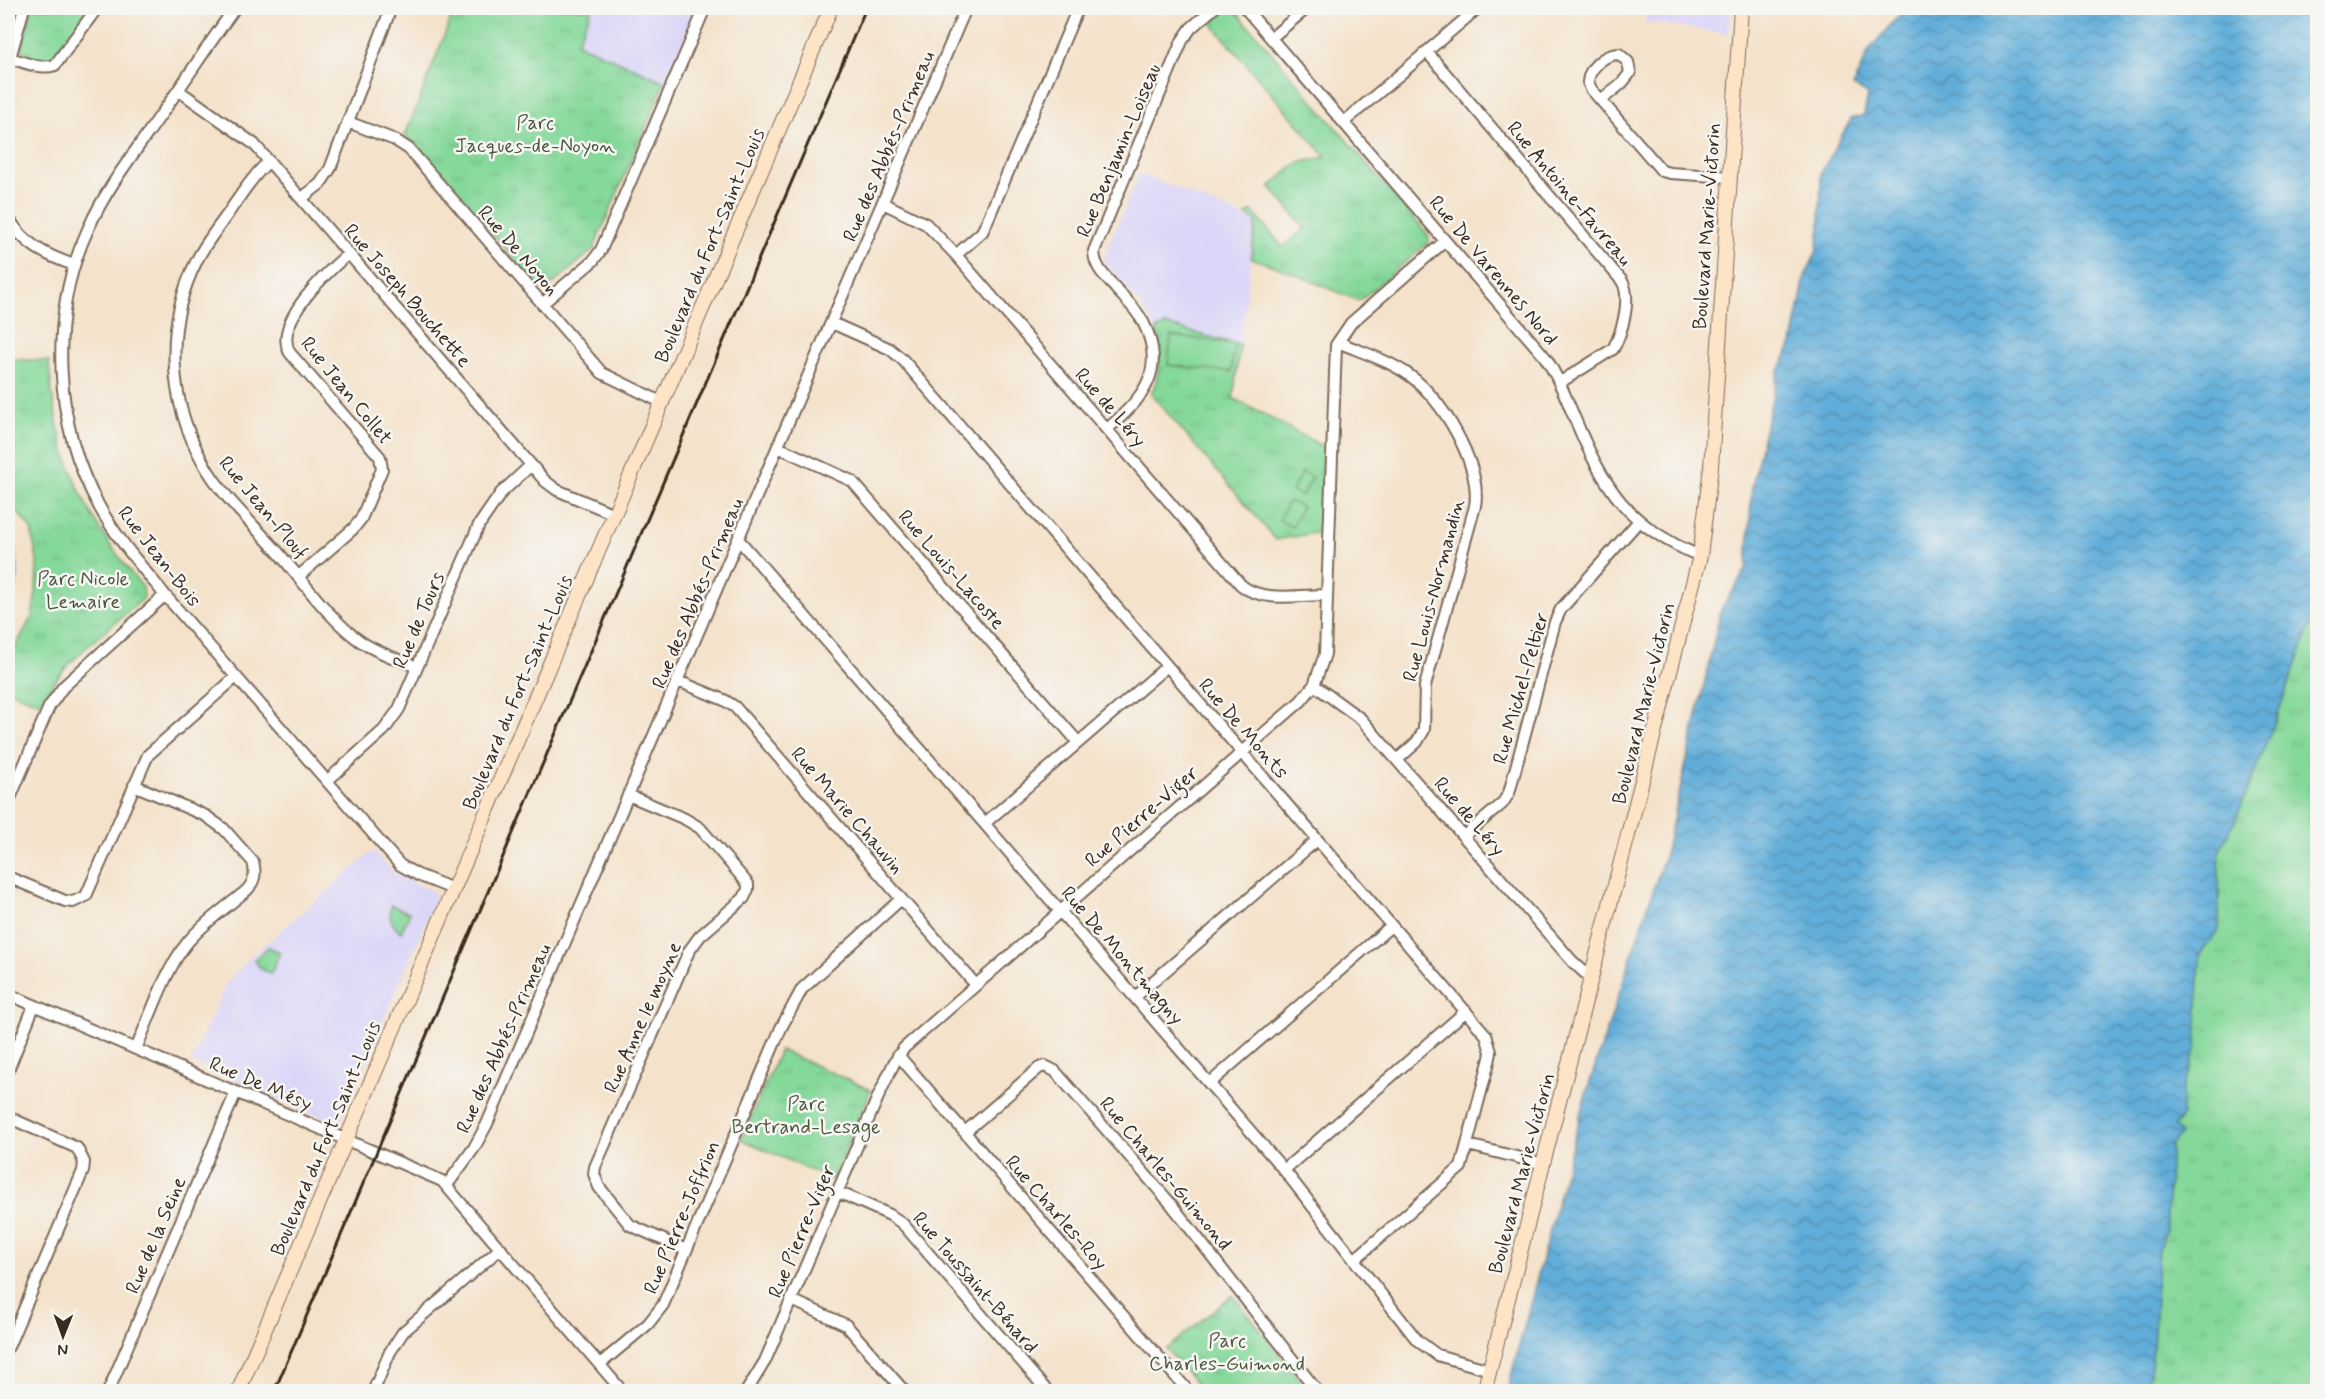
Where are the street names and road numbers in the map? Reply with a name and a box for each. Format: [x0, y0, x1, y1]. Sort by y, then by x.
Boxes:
street label: Rue des Abbés-Primeau [837, 47, 942, 246]
street label: Rue Benjamin-Loiseau [1071, 60, 1168, 242]
street label: Rue Antoine-Favreau [1500, 116, 1638, 272]
street label: Boulevard Marie-Victorin [1687, 122, 1728, 330]
street label: Boulevard du Fort-Saint-Louis [649, 124, 772, 367]
street label: Rue De Varennes Nord [1422, 190, 1564, 352]
street label: Rue De Noyon [471, 200, 565, 302]
street label: Rue Joseph Bouchette [337, 218, 477, 374]
street label: Rue Jean Collet [294, 331, 398, 451]
street label: Rue de Léry [1068, 363, 1152, 453]
street label: Rue Jean-Plouf [212, 451, 314, 565]
street label: Rue des Abbés-Primeau [646, 494, 751, 693]
street label: Rue Louis-Normandin [1397, 496, 1472, 685]
street label: Rue Jean-Bois [111, 501, 207, 613]
street label: Rue Louis-Lacoste [891, 504, 1011, 636]
street label: Rue de Tours [387, 568, 452, 673]
street label: Boulevard du Fort-Saint-Louis [457, 571, 580, 814]
street label: Boulevard Marie-Victorin [1606, 600, 1683, 807]
street label: Rue Michel-Peltier [1487, 609, 1556, 767]
street label: Rue De Monts [1192, 673, 1294, 785]
street label: Rue Marie Chauvin [784, 741, 910, 880]
street label: Rue Pierre-Viger [1079, 760, 1206, 876]
street label: Rue de Léry [1427, 772, 1511, 862]
street label: Rue De Montmagny [1053, 881, 1190, 1032]
street label: Rue Anne le moyne [598, 937, 689, 1098]
street label: Rue des Abbés-Primeau [450, 940, 558, 1138]
street label: Boulevard du Fort-Saint-Louis [265, 1017, 388, 1260]
street label: Rue De Mésy [205, 1051, 316, 1118]
street label: Boulevard Marie-Victorin [1483, 1070, 1562, 1277]
street label: Rue Charles-Guimond [1093, 1091, 1237, 1257]
street label: Rue Pierre-Joffrion [638, 1137, 727, 1298]
street label: Rue Charles-Roy [998, 1150, 1113, 1276]
street label: Rue Pierre-Viger [762, 1160, 845, 1303]
street label: Rue de la Seine [120, 1173, 193, 1298]
street label: Rue Toussaint-Bénard [906, 1206, 1044, 1360]

